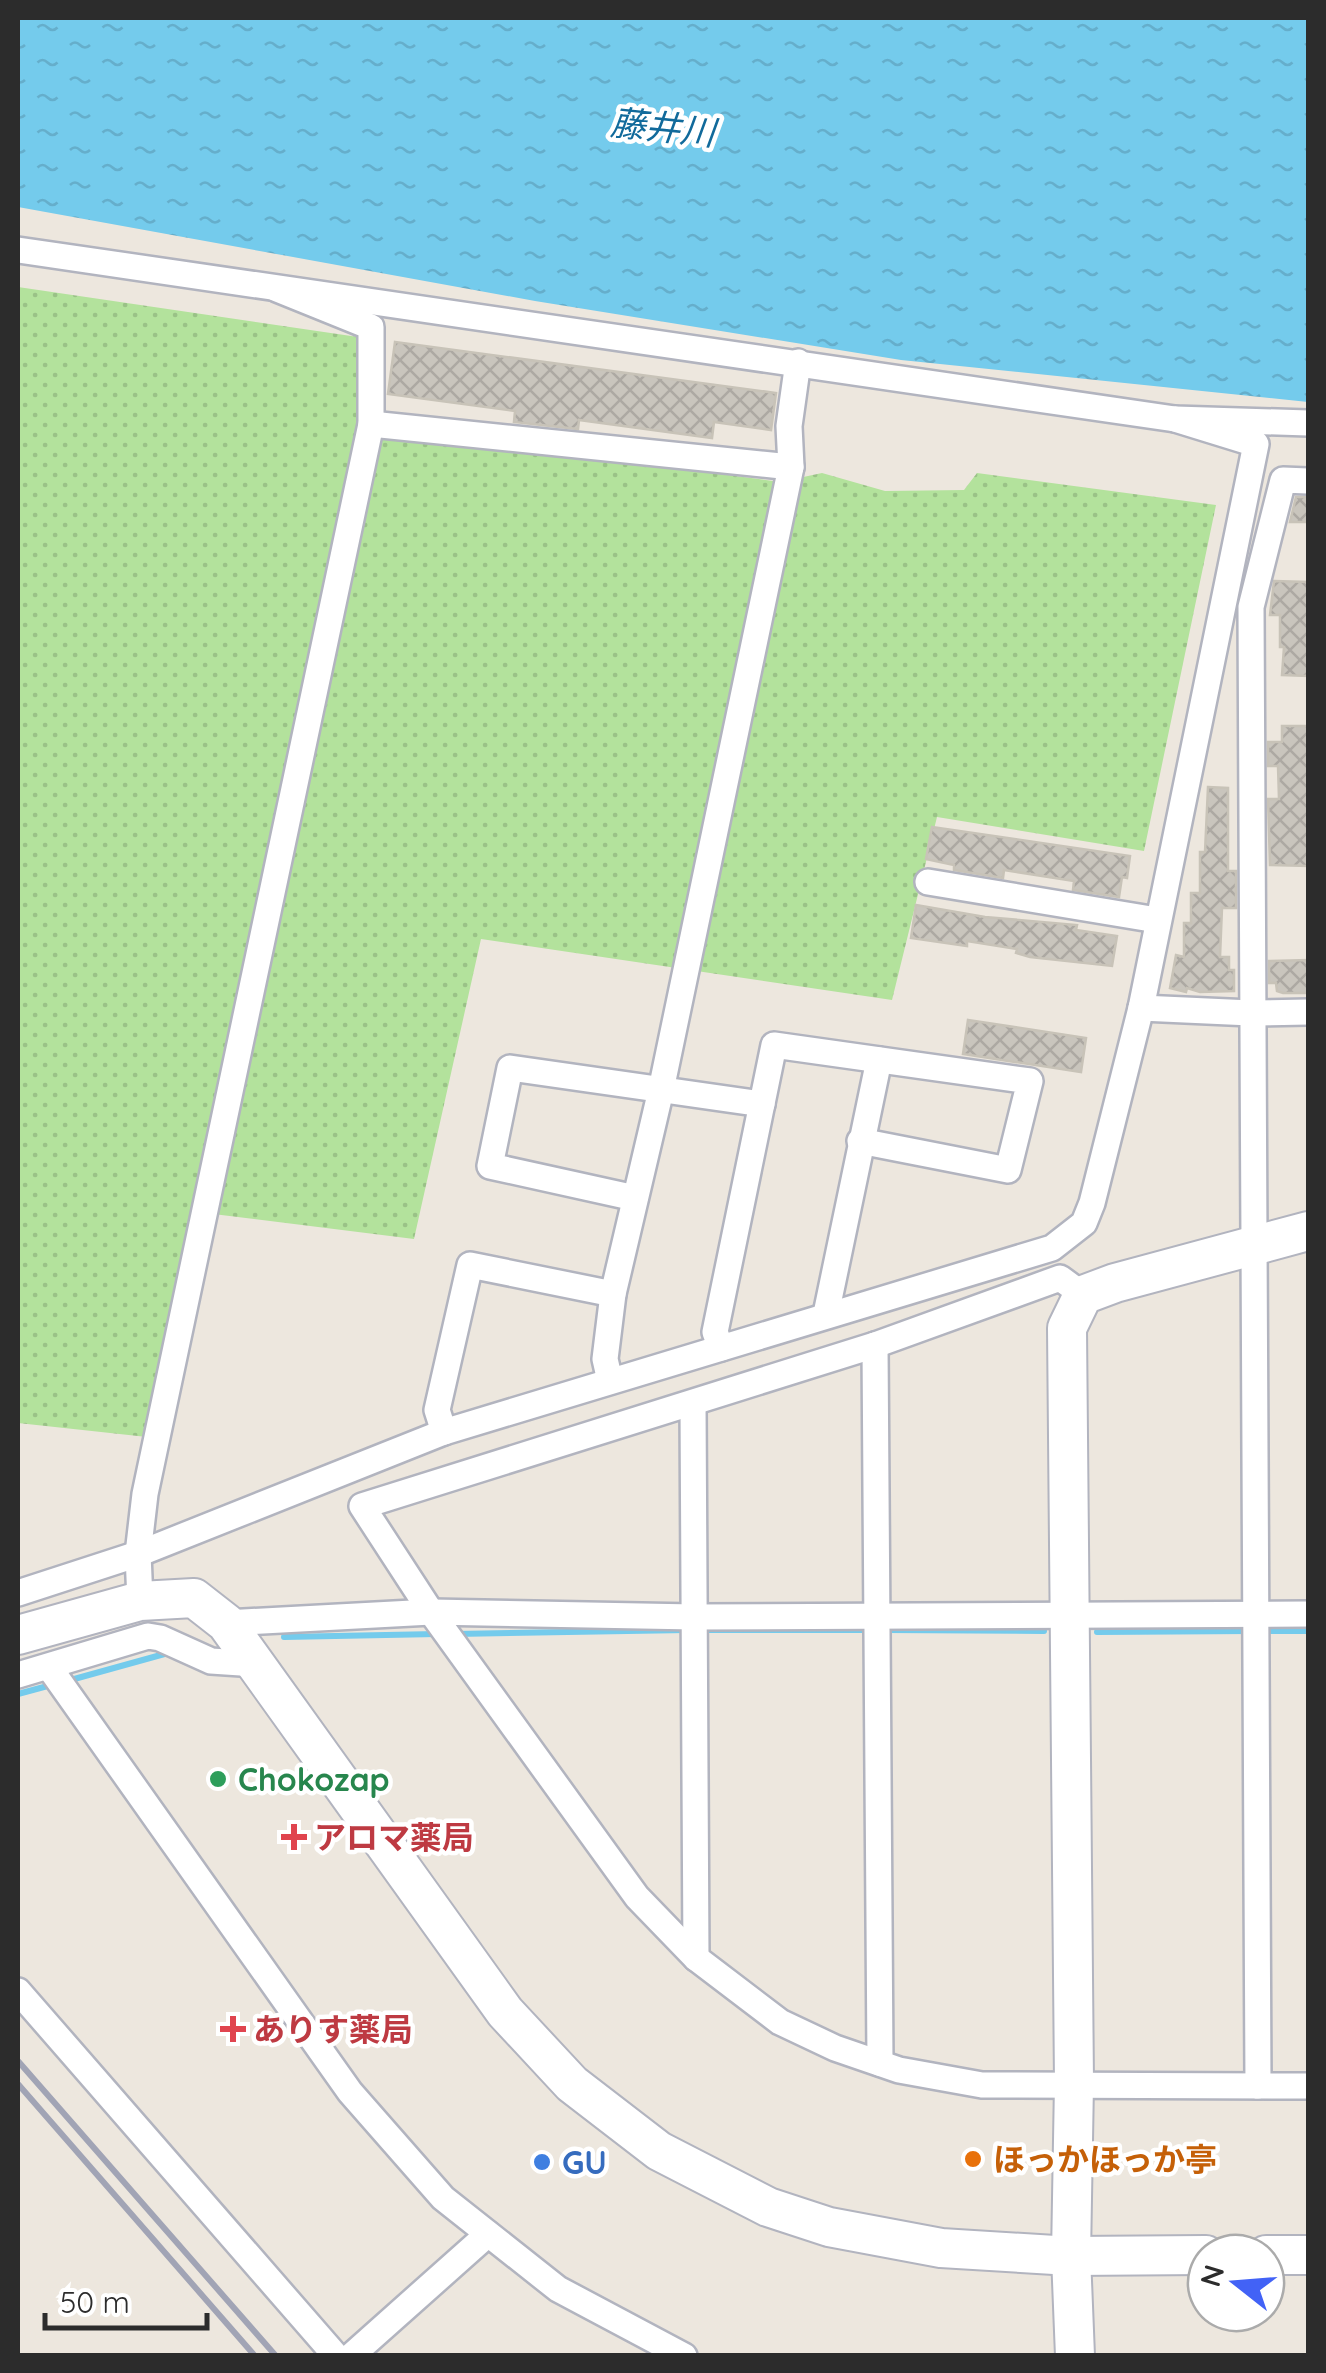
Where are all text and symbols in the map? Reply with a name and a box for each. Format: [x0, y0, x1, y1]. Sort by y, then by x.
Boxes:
water label: 藤井川 [608, 100, 721, 155]
place label: Chokozap [238, 1759, 390, 1799]
marker: Chokozap [207, 1768, 229, 1790]
place label: アロマ薬局 [314, 1817, 474, 1857]
marker: アロマ薬局 [283, 1826, 305, 1848]
place label: ありす薬局 [253, 2009, 413, 2049]
marker: ありす薬局 [222, 2018, 244, 2040]
place label: ほっかほっか亭 [993, 2139, 1217, 2179]
place label: GU [562, 2142, 607, 2182]
marker: ほっかほっか亭 [962, 2148, 984, 2170]
marker: GU [531, 2151, 553, 2173]
north arrow [1186, 2233, 1286, 2333]
text: N [1192, 2261, 1231, 2291]
scale bar [45, 2268, 208, 2330]
text: 50 m [60, 2283, 130, 2321]

